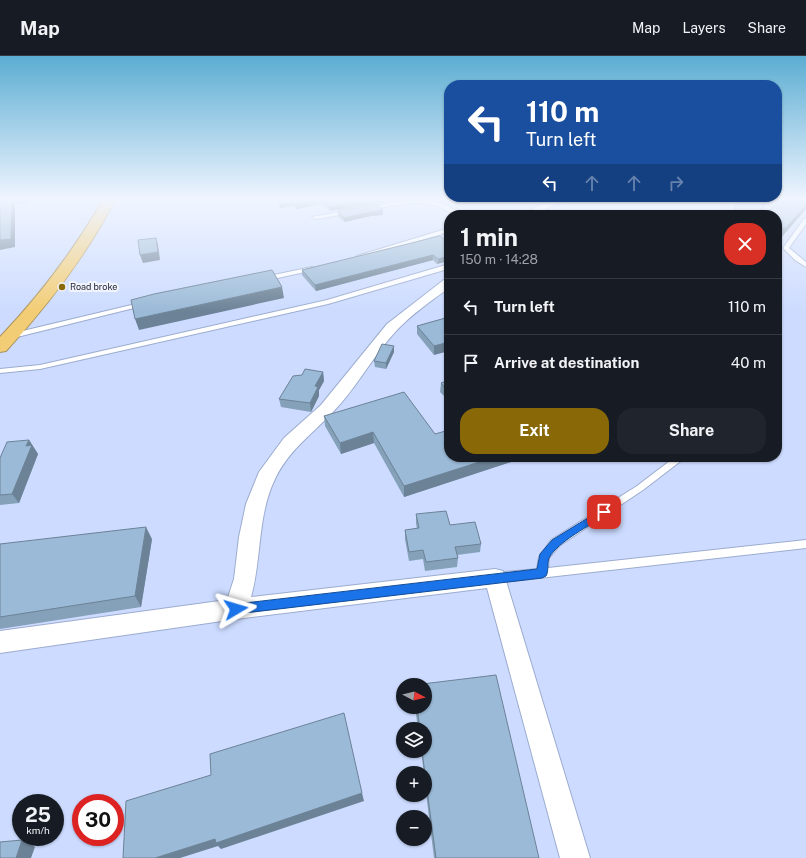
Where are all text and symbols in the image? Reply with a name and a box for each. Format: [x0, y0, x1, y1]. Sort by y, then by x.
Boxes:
text: Map [20, 17, 60, 39]
text: Map [632, 20, 660, 36]
text: Layers [682, 20, 726, 36]
text: Share [748, 20, 786, 36]
text: 110 m [526, 95, 599, 128]
icon: left [460, 96, 512, 148]
text: Turn left [526, 129, 596, 150]
icon: left [539, 172, 561, 194]
icon: ahead [581, 172, 603, 194]
icon: ahead [623, 172, 645, 194]
icon: right [665, 172, 687, 194]
text: 1 min [460, 223, 518, 251]
button: close [724, 223, 766, 265]
text: 150 m · 14:28 [460, 252, 538, 267]
place label: Road broke [70, 281, 117, 292]
marker: Road broke [57, 282, 67, 292]
icon: left [460, 296, 482, 318]
text: Turn left [494, 298, 555, 315]
text: 110 m [728, 298, 766, 315]
icon: arrive [460, 352, 482, 374]
text: Arrive at destination [494, 354, 639, 371]
text: 40 m [731, 354, 766, 371]
button: Exit [460, 408, 609, 454]
button: Share [617, 408, 766, 454]
pin [587, 495, 621, 529]
icon: arrive [593, 501, 615, 523]
position arrow [215, 588, 257, 630]
north arrow [396, 678, 432, 714]
map controls [396, 678, 432, 846]
button: layers [396, 722, 432, 758]
button: + [396, 766, 432, 802]
speed limit sign: 30 [72, 794, 124, 846]
text: 25 [25, 803, 51, 827]
button: − [396, 810, 432, 846]
text: km/h [26, 824, 50, 836]

